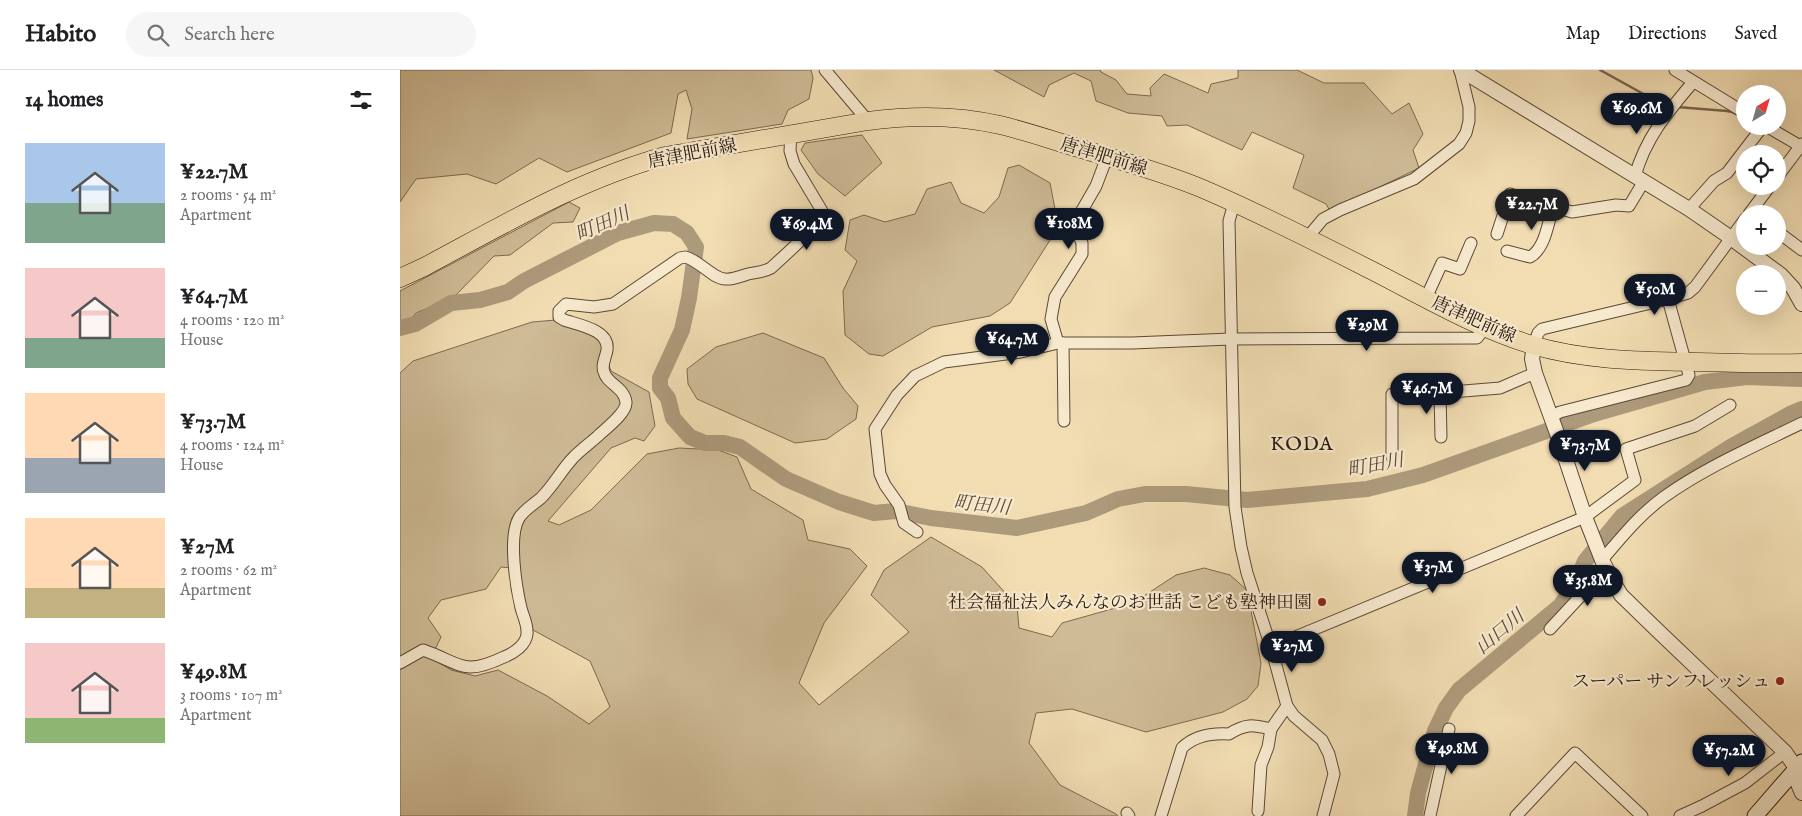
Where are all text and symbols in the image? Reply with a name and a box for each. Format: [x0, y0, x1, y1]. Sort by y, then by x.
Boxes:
search box [126, 12, 476, 57]
text: Habito [25, 19, 96, 50]
icon: search [144, 21, 172, 49]
text: Search here [184, 23, 275, 47]
text: Map [1566, 23, 1600, 46]
text: Directions [1628, 23, 1706, 46]
text: Saved [1734, 23, 1777, 46]
north arrow [1736, 85, 1786, 135]
map controls [1736, 85, 1786, 315]
icon: filters [347, 86, 375, 114]
text: 14 homes [25, 87, 103, 114]
pin: ¥69.6M [1596, 92, 1678, 135]
text: ¥69.6M [1612, 99, 1662, 119]
street label: 唐津肥前線 [1057, 133, 1150, 182]
street label: 唐津肥前線 [646, 135, 739, 174]
button: locate [1736, 145, 1786, 195]
text: ¥22.7M [180, 159, 248, 186]
icon: home [65, 163, 125, 223]
text: 2 rooms · 54 m² [180, 186, 277, 206]
pin: ¥22.7M [1491, 189, 1573, 231]
text: ¥22.7M [1506, 195, 1558, 215]
water label: 町田川 [572, 201, 636, 247]
button: + [1736, 205, 1786, 255]
text: Apartment [180, 206, 251, 226]
pin: ¥69.4M [766, 208, 848, 251]
pin: ¥108M [1034, 208, 1104, 250]
text: ¥108M [1046, 214, 1092, 234]
text: ¥69.4M [781, 215, 833, 235]
button: − [1736, 265, 1786, 315]
pin: ¥50M [1625, 274, 1685, 316]
text: ¥50M [1635, 280, 1675, 300]
text: ¥64.7M [180, 284, 248, 311]
icon: home [65, 288, 125, 348]
street label: 唐津肥前線 [1428, 292, 1519, 349]
pin: ¥29M [1337, 310, 1397, 352]
text: 4 rooms · 120 m² [180, 311, 285, 331]
text: ¥29M [1346, 316, 1388, 336]
pin: ¥64.7M [971, 324, 1053, 366]
text: ¥64.7M [986, 330, 1038, 350]
text: House [180, 331, 223, 351]
pin: ¥46.7M [1386, 372, 1468, 415]
text: ¥46.7M [1401, 379, 1453, 399]
text: ¥73.7M [180, 409, 246, 436]
icon: home [65, 413, 125, 473]
pin: ¥73.7M [1544, 430, 1626, 472]
district label: KODA [1270, 432, 1334, 457]
text: 4 rooms · 124 m² [180, 436, 285, 456]
text: ¥73.7M [1560, 436, 1610, 456]
water label: 町田川 [1345, 448, 1408, 483]
text: House [180, 456, 223, 476]
water label: 町田川 [952, 491, 1013, 521]
text: ¥27M [180, 534, 235, 561]
icon: home [65, 538, 125, 598]
pin: ¥37M [1403, 552, 1463, 594]
text: ¥37M [1413, 558, 1453, 578]
text: 2 rooms · 62 m² [180, 561, 277, 581]
pin: ¥35.8M [1547, 564, 1629, 607]
text: ¥35.8M [1564, 571, 1612, 591]
text: Apartment [180, 581, 251, 601]
place label: 社会福祉法人みんなのお世話 こども塾神田園 [948, 592, 1312, 615]
marker: 社会福祉法人みんなのお世話 こども塾神田園 [1316, 596, 1328, 608]
water label: 山口川 [1471, 604, 1531, 660]
pin: ¥27M [1262, 630, 1322, 673]
text: ¥27M [1271, 637, 1313, 657]
text: ¥49.8M [180, 659, 247, 686]
icon: home [65, 663, 125, 723]
place label: スーパー サンフレッシュ [1572, 671, 1770, 694]
marker: スーパー サンフレッシュ [1774, 675, 1786, 687]
text: 3 rooms · 107 m² [180, 686, 283, 706]
text: Apartment [180, 706, 251, 726]
pin: ¥49.8M [1411, 732, 1493, 775]
pin: ¥57.2M [1688, 734, 1770, 777]
text: ¥49.8M [1426, 739, 1478, 759]
text: ¥57.2M [1704, 741, 1754, 761]

